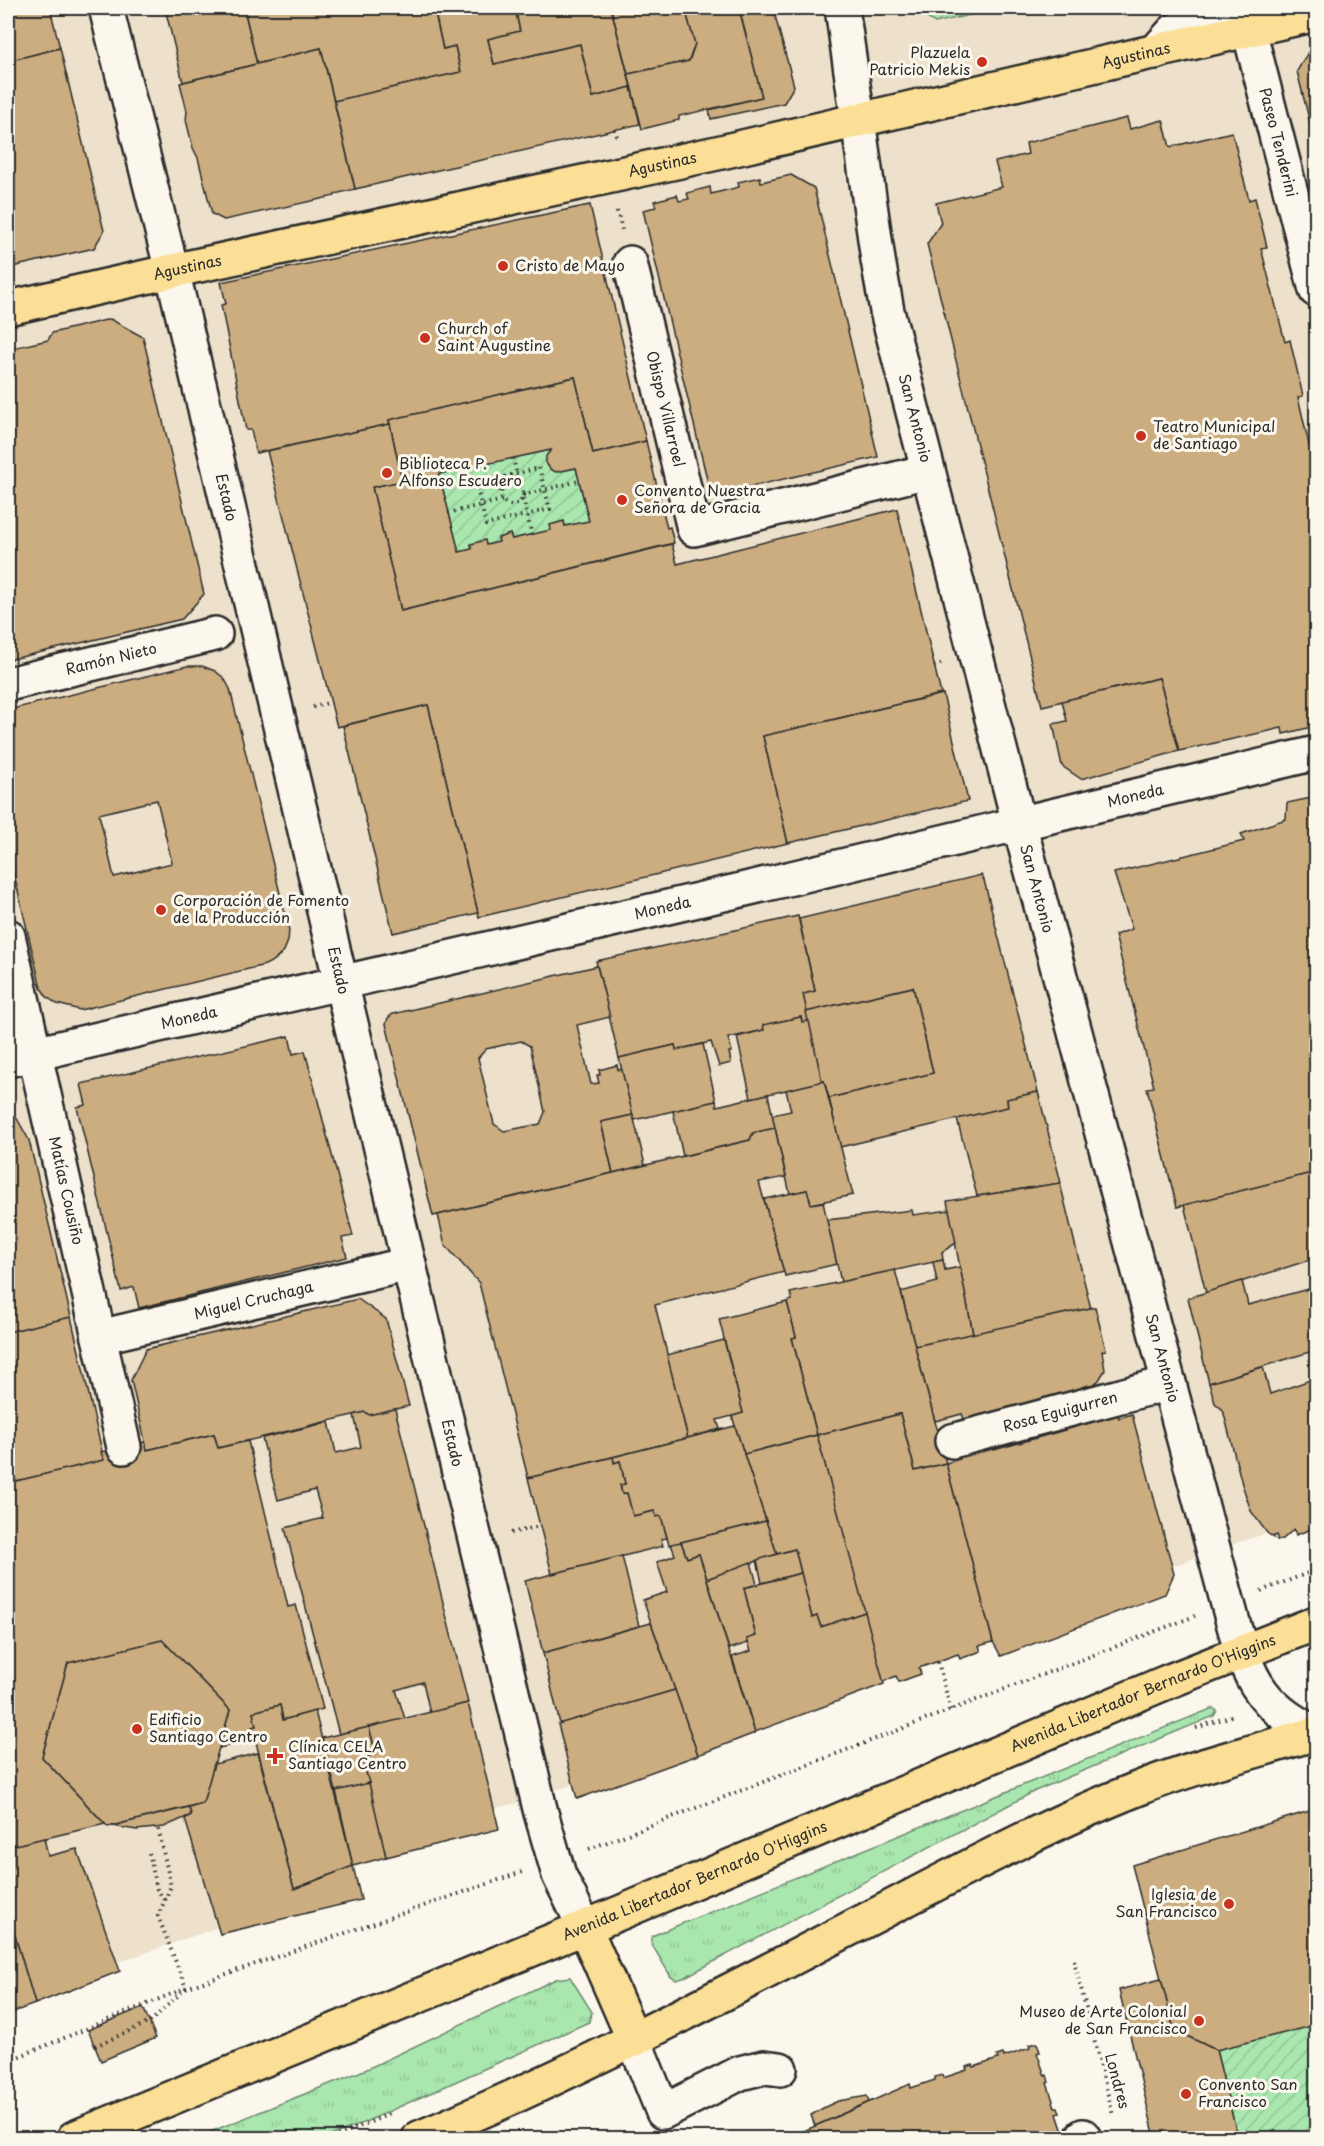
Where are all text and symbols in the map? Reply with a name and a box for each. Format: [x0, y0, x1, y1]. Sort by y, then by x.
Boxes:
street label: Agustinas [1099, 35, 1172, 73]
place label: Plazuela Patricio Mekis [869, 40, 971, 80]
marker: Plazuela Patricio Mekis [975, 55, 989, 69]
street label: Paseo Tenderini [1254, 85, 1305, 199]
street label: Agustinas [626, 145, 699, 182]
street label: Agustinas [151, 248, 224, 285]
place label: Cristo de Mayo [515, 253, 625, 276]
marker: Cristo de Mayo [496, 259, 510, 273]
place label: Church of Saint Augustine [437, 316, 551, 356]
marker: Church of Saint Augustine [418, 331, 432, 345]
street label: Obispo Villarroel [642, 348, 692, 469]
street label: San Antonio [894, 371, 939, 465]
place label: Teatro Municipal de Santiago [1153, 414, 1275, 454]
marker: Teatro Municipal de Santiago [1134, 429, 1148, 443]
place label: Biblioteca P. Alfonso Escudero [399, 451, 522, 491]
marker: Biblioteca P. Alfonso Escudero [380, 466, 394, 480]
street label: Estado [211, 471, 244, 523]
place label: Convento Nuestra Señora de Gracia [634, 478, 766, 518]
marker: Convento Nuestra Señora de Gracia [615, 493, 629, 507]
street label: Ramón Nieto [63, 636, 159, 680]
street label: Moneda [1105, 777, 1167, 812]
street label: San Antonio [1015, 841, 1061, 935]
place label: Corporación de Fomento de la Producción [173, 888, 349, 928]
street label: Moneda [632, 889, 694, 924]
marker: Corporación de Fomento de la Producción [154, 903, 168, 917]
street label: Estado [323, 944, 356, 996]
street label: Moneda [158, 999, 220, 1034]
street label: Matías Cousiño [44, 1134, 91, 1247]
street label: Miguel Cruchaga [191, 1274, 316, 1324]
street label: San Antonio [1141, 1311, 1186, 1405]
street label: Rosa Eguigurren [1000, 1384, 1120, 1437]
street label: Estado [437, 1416, 470, 1469]
street label: Avenida Libertador Bernardo O'Higgins [1006, 1627, 1279, 1757]
place label: Edificio Santiago Centro [149, 1707, 268, 1747]
marker: Edificio Santiago Centro [130, 1722, 144, 1736]
place label: Clínica CELA Santiago Centro [288, 1734, 407, 1774]
marker: Clínica CELA Santiago Centro [266, 1747, 284, 1765]
street label: Avenida Libertador Bernardo O'Higgins [559, 1814, 830, 1945]
place label: Iglesia de San Francisco [1116, 1882, 1217, 1922]
marker: Iglesia de San Francisco [1222, 1897, 1236, 1911]
place label: Museo de Arte Colonial de San Francisco [1019, 1999, 1187, 2039]
marker: Museo de Arte Colonial de San Francisco [1192, 2014, 1206, 2028]
street label: Londres [1100, 2050, 1137, 2111]
place label: Convento San Francisco [1198, 2072, 1298, 2112]
marker: Convento San Francisco [1179, 2087, 1193, 2101]

